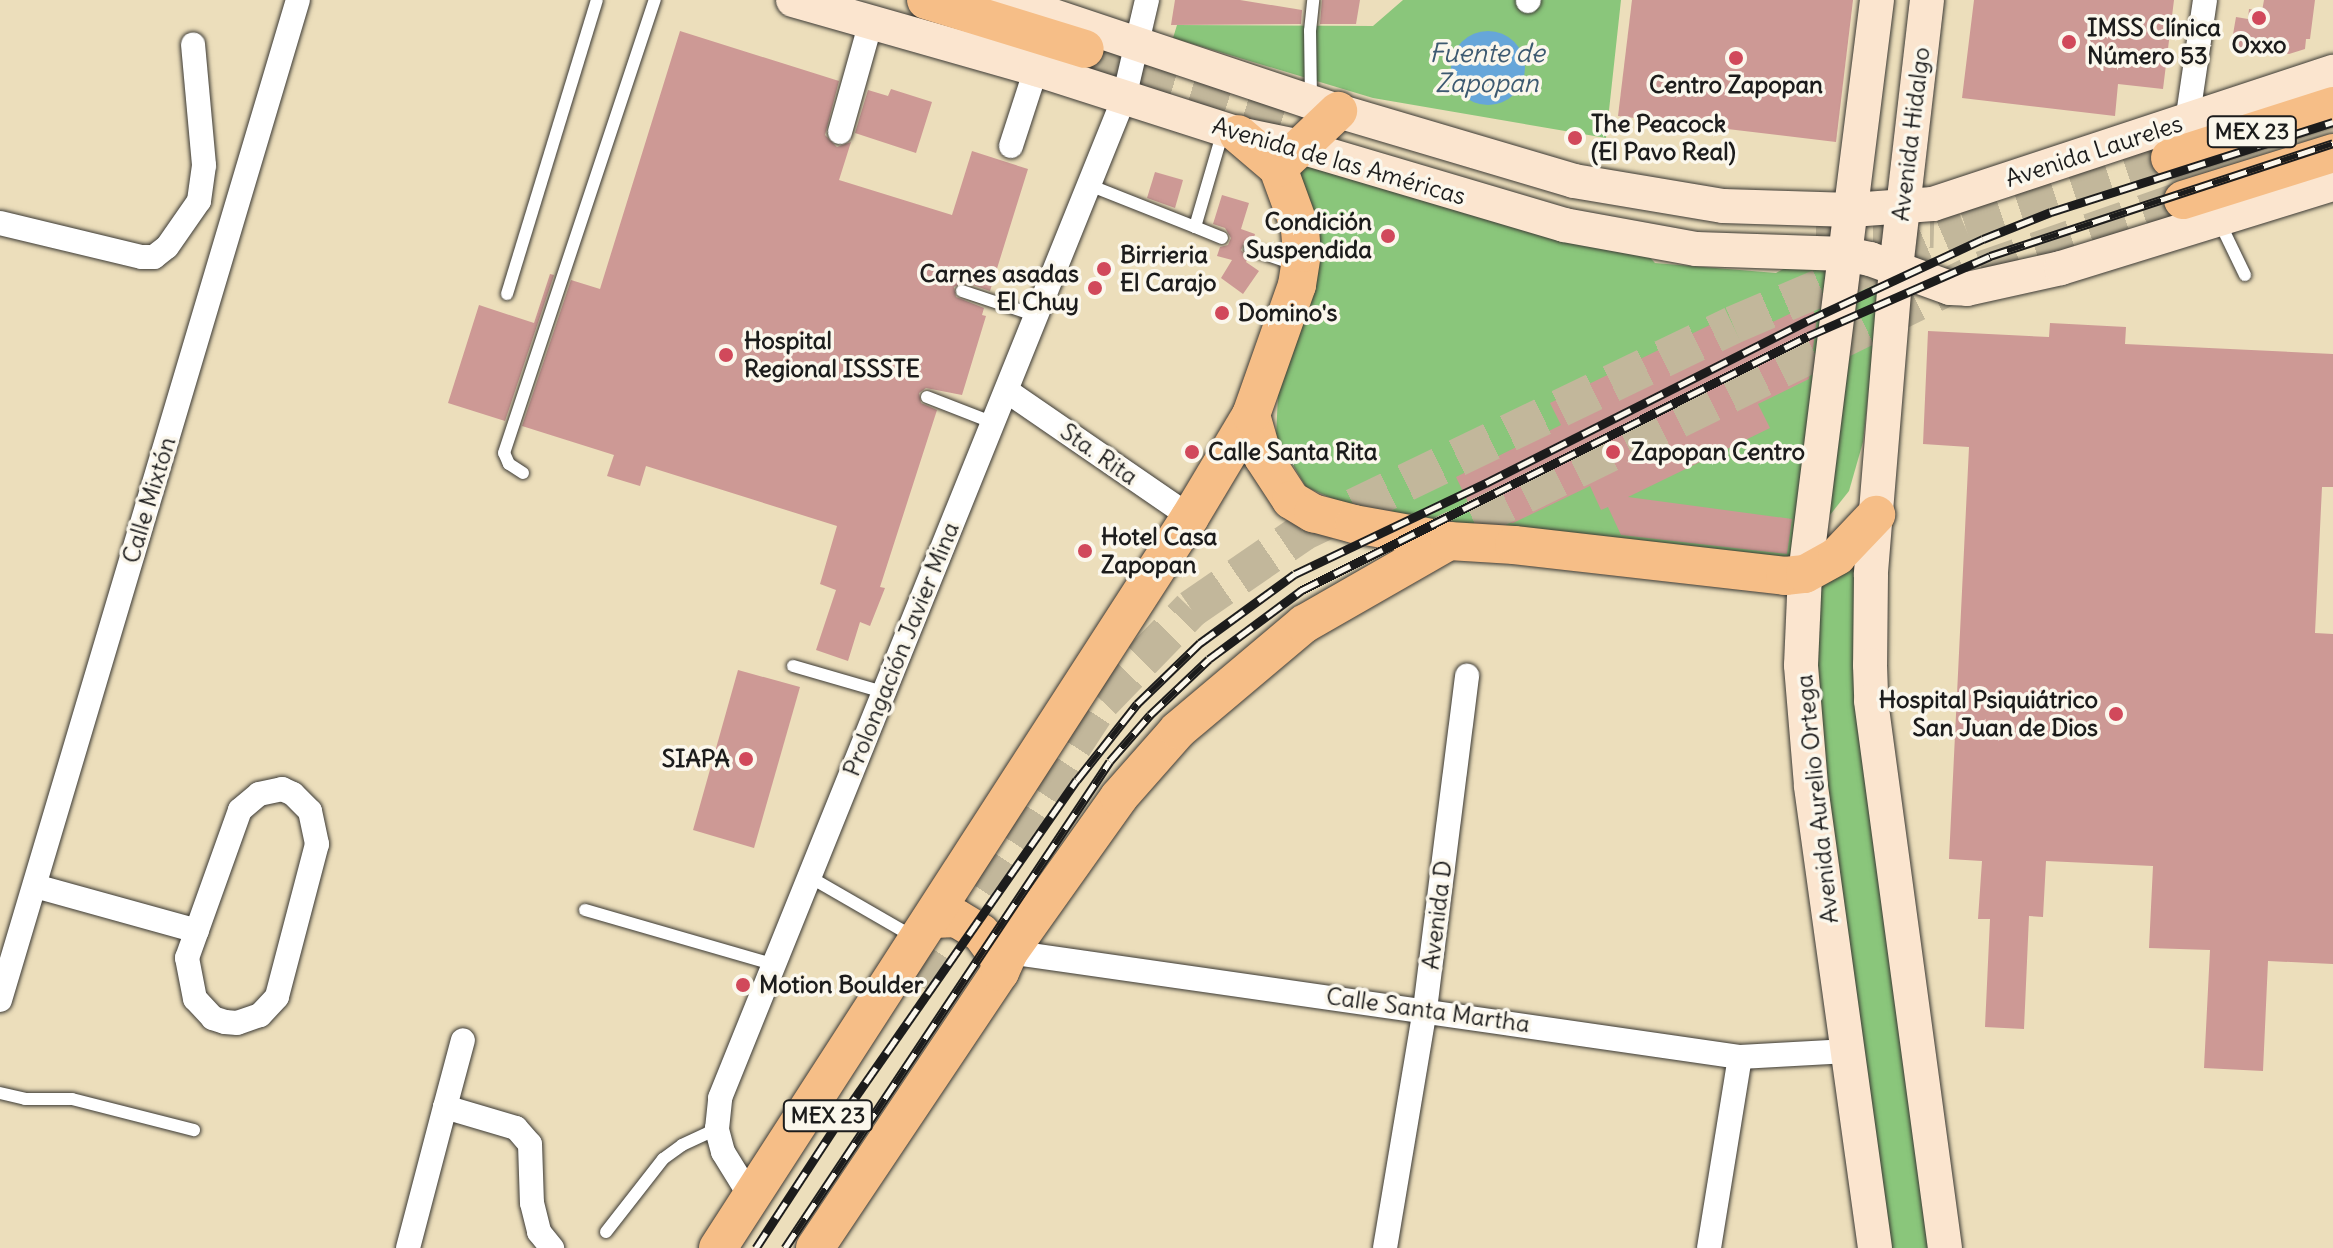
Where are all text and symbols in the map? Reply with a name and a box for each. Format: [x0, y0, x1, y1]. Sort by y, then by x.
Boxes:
marker: Oxxo [2250, 9, 2268, 27]
place label: IMSS Clínica Número 53 [2087, 14, 2221, 70]
marker: IMSS Clínica Número 53 [2058, 31, 2080, 53]
place label: Oxxo [2231, 31, 2287, 59]
water label: Fuente de Zapopan [1429, 37, 1545, 98]
street label: Avenida Hidalgo [1886, 45, 1936, 223]
marker: Centro Zapopan [1727, 49, 1745, 67]
place label: Centro Zapopan [1649, 71, 1823, 99]
street label: Avenida Laureles [2002, 109, 2186, 193]
place label: The Peacock (El Pavo Real) [1591, 110, 1736, 166]
street label: Avenida de las Américas [1209, 111, 1469, 211]
road number: MEX 23 [2206, 114, 2298, 150]
marker: The Peacock (El Pavo Real) [1566, 129, 1584, 147]
place label: Condición Suspendida [1246, 208, 1372, 264]
marker: Condición Suspendida [1379, 227, 1397, 245]
place label: Birrieria El Carajo [1120, 241, 1217, 297]
place label: Carnes asadas El Chuy [919, 260, 1079, 316]
marker: Birrieria El Carajo [1095, 260, 1113, 278]
marker: Carnes asadas El Chuy [1086, 279, 1104, 297]
place label: Domino's [1238, 299, 1337, 327]
marker: Domino's [1213, 304, 1231, 322]
place label: Hospital Regional ISSSTE [744, 327, 920, 383]
marker: Hospital Regional ISSSTE [715, 344, 737, 366]
street label: Sta. Rita [1055, 417, 1143, 491]
street label: Calle Mixtón [116, 433, 182, 567]
place label: Calle Santa Rita [1208, 438, 1377, 466]
place label: Zapopan Centro [1631, 438, 1805, 466]
marker: Zapopan Centro [1602, 441, 1624, 463]
marker: Calle Santa Rita [1183, 443, 1201, 461]
street label: Prolongación Javier Mina [837, 518, 965, 780]
place label: Hotel Casa Zapopan [1101, 523, 1217, 579]
marker: Hotel Casa Zapopan [1076, 542, 1094, 560]
street label: Avenida Aurelio Ortega [1790, 673, 1844, 925]
place label: Hospital Psiquiátrico San Juan de Dios [1879, 686, 2098, 742]
marker: Hospital Psiquiátrico San Juan de Dios [2105, 703, 2127, 725]
place label: SIAPA [662, 745, 730, 773]
marker: SIAPA [737, 750, 755, 768]
street label: Avenida D [1416, 859, 1458, 971]
place label: Motion Boulder [759, 971, 923, 999]
marker: Motion Boulder [734, 976, 752, 994]
street label: Calle Santa Martha [1324, 981, 1532, 1039]
road number: MEX 23 [782, 1098, 874, 1134]

